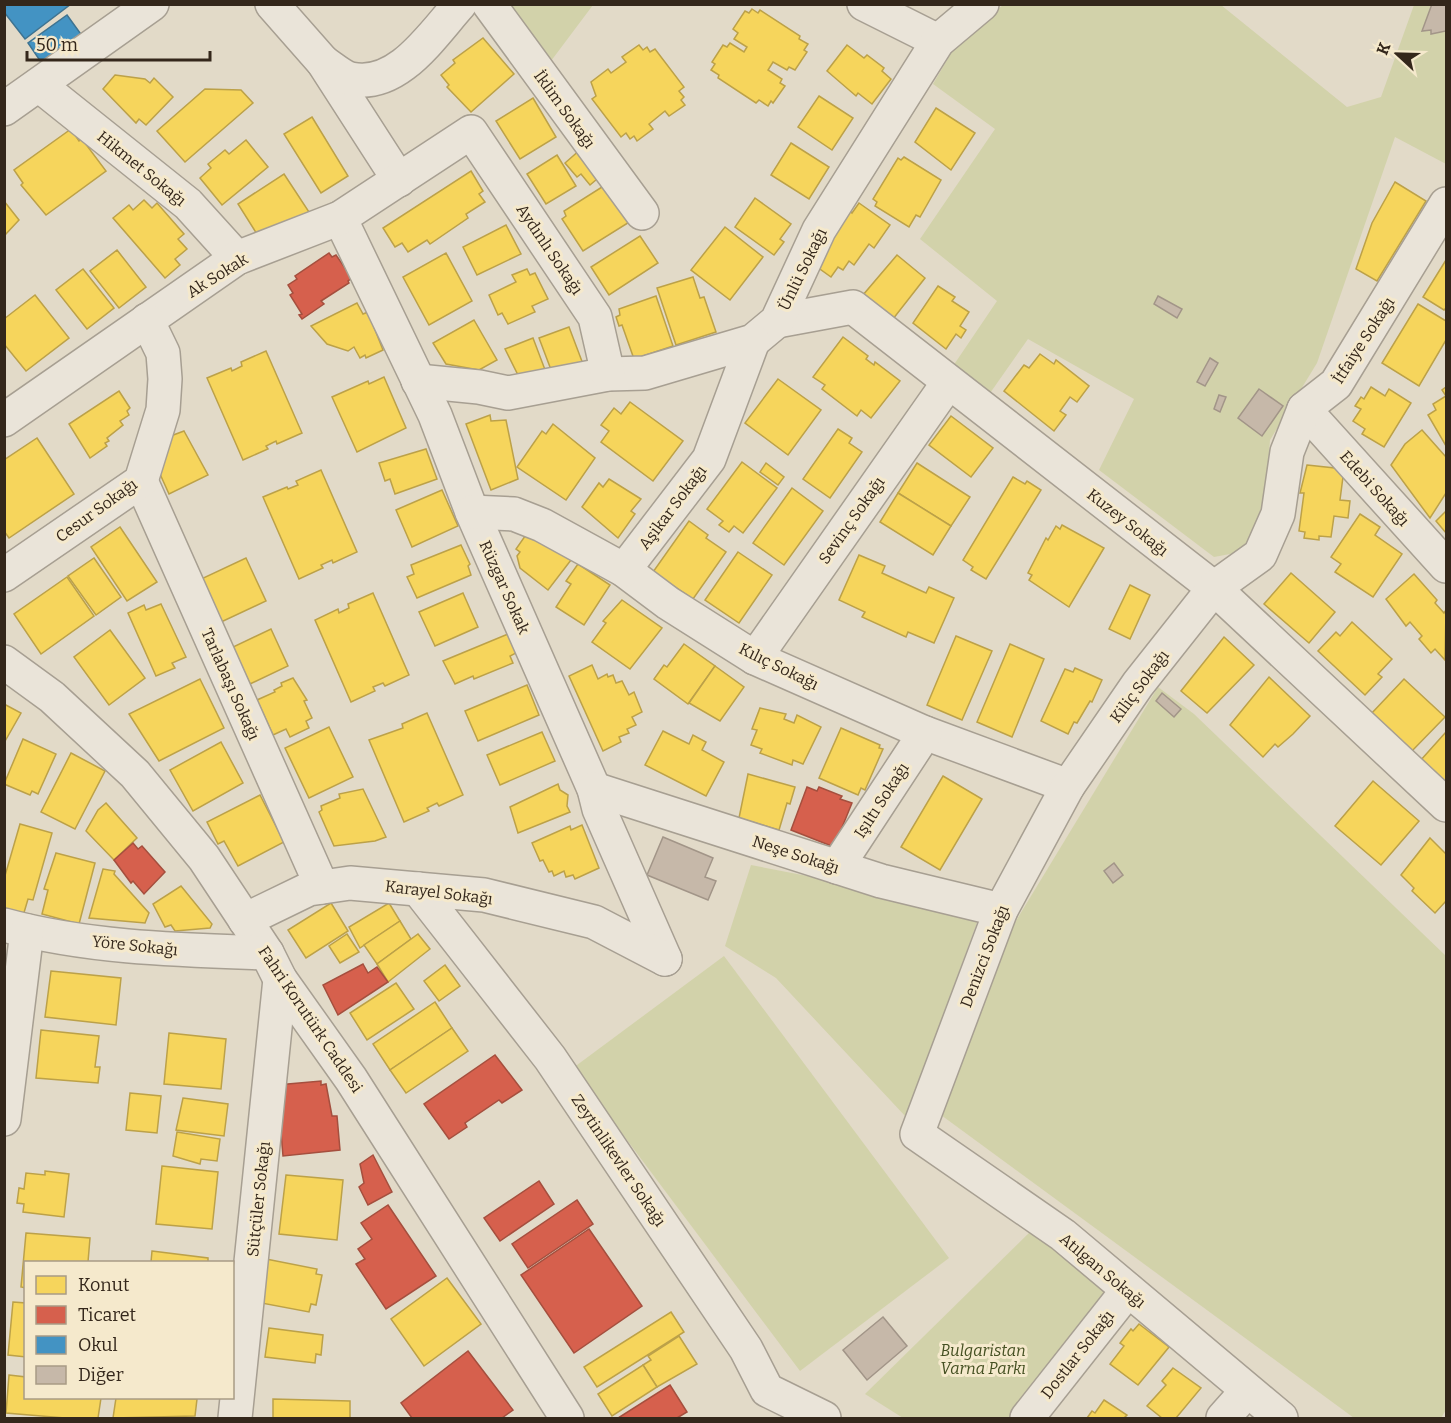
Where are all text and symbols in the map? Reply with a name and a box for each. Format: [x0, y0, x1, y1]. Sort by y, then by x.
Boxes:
scale bar [27, 24, 210, 62]
north arrow [1367, 24, 1427, 84]
text: 50 m [36, 34, 78, 56]
text: K [1373, 39, 1395, 57]
street label: İklim Sokağı [530, 67, 599, 152]
street label: Hikmet Sokağı [93, 127, 190, 210]
street label: Aydınlı Sokağı [512, 200, 587, 298]
street label: Ünlü Sokağı [774, 225, 831, 314]
street label: Ak Sokak [183, 249, 251, 302]
street label: İtfaiye Sokağı [1328, 293, 1399, 387]
street label: Edebi Sokağı [1336, 447, 1413, 530]
street label: Aşikar Sokağı [634, 461, 710, 553]
street label: Sevinç Sokağı [814, 473, 889, 567]
street label: Cesur Sokağı [52, 474, 141, 546]
street label: Kuzey Sokağı [1083, 485, 1172, 560]
street label: Rüzgar Sokak [475, 537, 534, 637]
street label: Tarlabaşı Sokağı [197, 625, 264, 743]
street label: Kılıç Sokağı [736, 639, 822, 694]
street label: Kiliç Sokağı [1106, 646, 1173, 726]
street label: Işıltı Sokağı [850, 759, 913, 841]
street label: Neşe Sokağı [750, 831, 842, 878]
street label: Karayel Sokağı [384, 876, 494, 909]
street label: Denizci Sokağı [956, 902, 1013, 1010]
street label: Yöre Sokağı [91, 932, 179, 959]
street label: Fahri Korutürk Caddesi [254, 942, 367, 1096]
street label: Zeytinlikevler Sokağı [567, 1091, 670, 1230]
street label: Sütçüler Sokağı [243, 1140, 274, 1258]
street label: Atılgan Sokağı [1056, 1229, 1150, 1312]
legend [24, 1261, 234, 1399]
text: Konut [78, 1274, 130, 1296]
text: Ticaret [78, 1304, 137, 1326]
street label: Dostlar Sokağı [1037, 1306, 1118, 1402]
text: Okul [78, 1334, 118, 1356]
park label: Bulgaristan Varna Parkı [940, 1341, 1026, 1378]
text: Diğer [78, 1364, 124, 1386]

